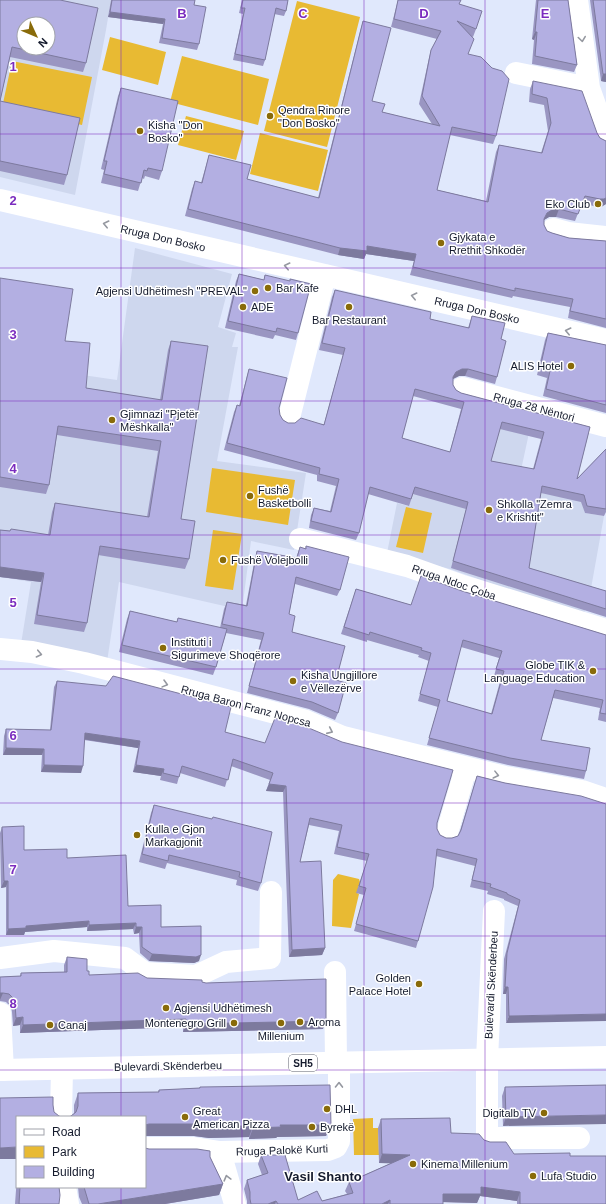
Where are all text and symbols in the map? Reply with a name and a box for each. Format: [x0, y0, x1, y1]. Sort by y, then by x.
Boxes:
text: B [177, 6, 187, 21]
text: C [298, 6, 308, 21]
text: D [419, 6, 429, 21]
text: E [541, 6, 550, 21]
north arrow [16, 16, 56, 56]
text: N [36, 36, 50, 50]
one-way arrow [577, 36, 586, 42]
text: 1 [9, 59, 17, 74]
place label: Qendra Rinore "Don Bosko" [278, 104, 350, 129]
marker: Qendra Rinore "Don Bosko" [265, 111, 275, 121]
place label: Kisha "Don Bosko" [148, 119, 203, 144]
marker: Kisha "Don Bosko" [135, 126, 145, 136]
text: 2 [9, 193, 17, 208]
place label: Eko Club [545, 198, 590, 210]
marker: Eko Club [593, 199, 603, 209]
one-way arrow [103, 221, 109, 229]
street label: Rruga Don Bosko [119, 222, 207, 254]
place label: Gjykata e Rrethit Shkodër [449, 231, 526, 256]
marker: Gjykata e Rrethit Shkodër [436, 238, 446, 248]
one-way arrow [284, 263, 291, 271]
place label: Bar Kafe [276, 282, 319, 294]
marker: Bar Kafe [263, 283, 273, 293]
place label: Agjensi Udhëtimesh "PREVAL" [96, 285, 247, 297]
marker: Agjensi Udhëtimesh "PREVAL" [250, 286, 260, 296]
one-way arrow [411, 292, 417, 300]
street label: Rruga Don Bosko [433, 294, 521, 326]
place label: ADE [251, 301, 274, 313]
marker: ADE [238, 302, 248, 312]
marker: Bar Restaurant [344, 302, 354, 312]
place label: Bar Restaurant [312, 314, 386, 326]
text: 3 [9, 327, 17, 342]
one-way arrow [565, 328, 571, 336]
place label: ALIS Hotel [510, 360, 563, 372]
marker: ALIS Hotel [566, 361, 576, 371]
street label: Rruga 28 Nëntori [492, 390, 576, 424]
place label: Gjimnazi "Pjetër Mëshkalla" [120, 408, 199, 433]
marker: Gjimnazi "Pjetër Mëshkalla" [107, 415, 117, 425]
text: 4 [9, 461, 17, 476]
place label: Fushë Basketbolli [258, 484, 311, 509]
marker: Fushë Basketbolli [245, 491, 255, 501]
place label: Shkolla "Zemra e Krishtit" [497, 498, 573, 523]
marker: Shkolla "Zemra e Krishtit" [484, 505, 494, 515]
place label: Fushë Volejbolli [231, 554, 308, 566]
marker: Fushë Volejbolli [218, 555, 228, 565]
street label: Rruga Ndoc Çoba [410, 562, 498, 602]
text: 5 [9, 595, 17, 610]
place label: Instituti i Sigurimeve Shoqërore [171, 636, 280, 661]
marker: Instituti i Sigurimeve Shoqërore [158, 643, 168, 653]
one-way arrow [36, 649, 42, 657]
place label: Globe TIK & Language Education [484, 659, 586, 684]
marker: Globe TIK & Language Education [588, 666, 598, 676]
place label: Kisha Ungjillore e Vëllezërve [301, 669, 377, 694]
marker: Kisha Ungjillore e Vëllezërve [288, 676, 298, 686]
one-way arrow [161, 679, 168, 688]
street label: Rruga Baron Franz Nopcsa [180, 683, 313, 729]
one-way arrow [327, 727, 334, 735]
text: 6 [9, 728, 17, 743]
one-way arrow [493, 771, 499, 779]
place label: Kulla e Gjon Markagjonit [145, 823, 205, 848]
marker: Kulla e Gjon Markagjonit [132, 830, 142, 840]
text: 7 [9, 862, 17, 877]
street label: Bulevardi Skënderbeu [482, 931, 500, 1039]
place label: Golden Palace Hotel [349, 972, 411, 997]
marker: Golden Palace Hotel [414, 979, 424, 989]
text: 8 [9, 996, 17, 1011]
place label: Agjensi Udhëtimesh [174, 1002, 272, 1014]
marker: Agjensi Udhëtimesh [161, 1003, 171, 1013]
place label: Aroma [308, 1016, 341, 1028]
place label: Montenegro Grill [145, 1017, 226, 1029]
marker: Aroma [295, 1017, 305, 1027]
marker: Montenegro Grill [229, 1018, 239, 1028]
marker: Millenium [276, 1018, 286, 1028]
place label: Canaj [58, 1019, 87, 1031]
marker: Canaj [45, 1020, 55, 1030]
place label: Millenium [258, 1030, 304, 1042]
road number: SH5 [289, 1055, 317, 1071]
street label: Bulevardi Skënderbeu [114, 1059, 222, 1073]
one-way arrow [335, 1082, 343, 1088]
place label: DHL [335, 1103, 357, 1115]
marker: DHL [322, 1104, 332, 1114]
place label: Great American Pizza [193, 1105, 270, 1130]
place label: Digitalb TV [482, 1107, 537, 1119]
marker: Digitalb TV [539, 1108, 549, 1118]
marker: Great American Pizza [180, 1112, 190, 1122]
legend [16, 1116, 146, 1188]
place label: Byrekë [320, 1121, 354, 1133]
marker: Byrekë [307, 1122, 317, 1132]
text: Road [52, 1125, 81, 1139]
street label: Rruga Palokë Kurti [236, 1142, 328, 1158]
text: Park [52, 1145, 78, 1159]
place label: Kinema Millenium [421, 1158, 508, 1170]
marker: Kinema Millenium [408, 1159, 418, 1169]
text: Building [52, 1165, 95, 1179]
district label: Vasil Shanto [284, 1169, 362, 1184]
place label: Lufa Studio [541, 1170, 597, 1182]
marker: Lufa Studio [528, 1171, 538, 1181]
one-way arrow [223, 1175, 232, 1182]

